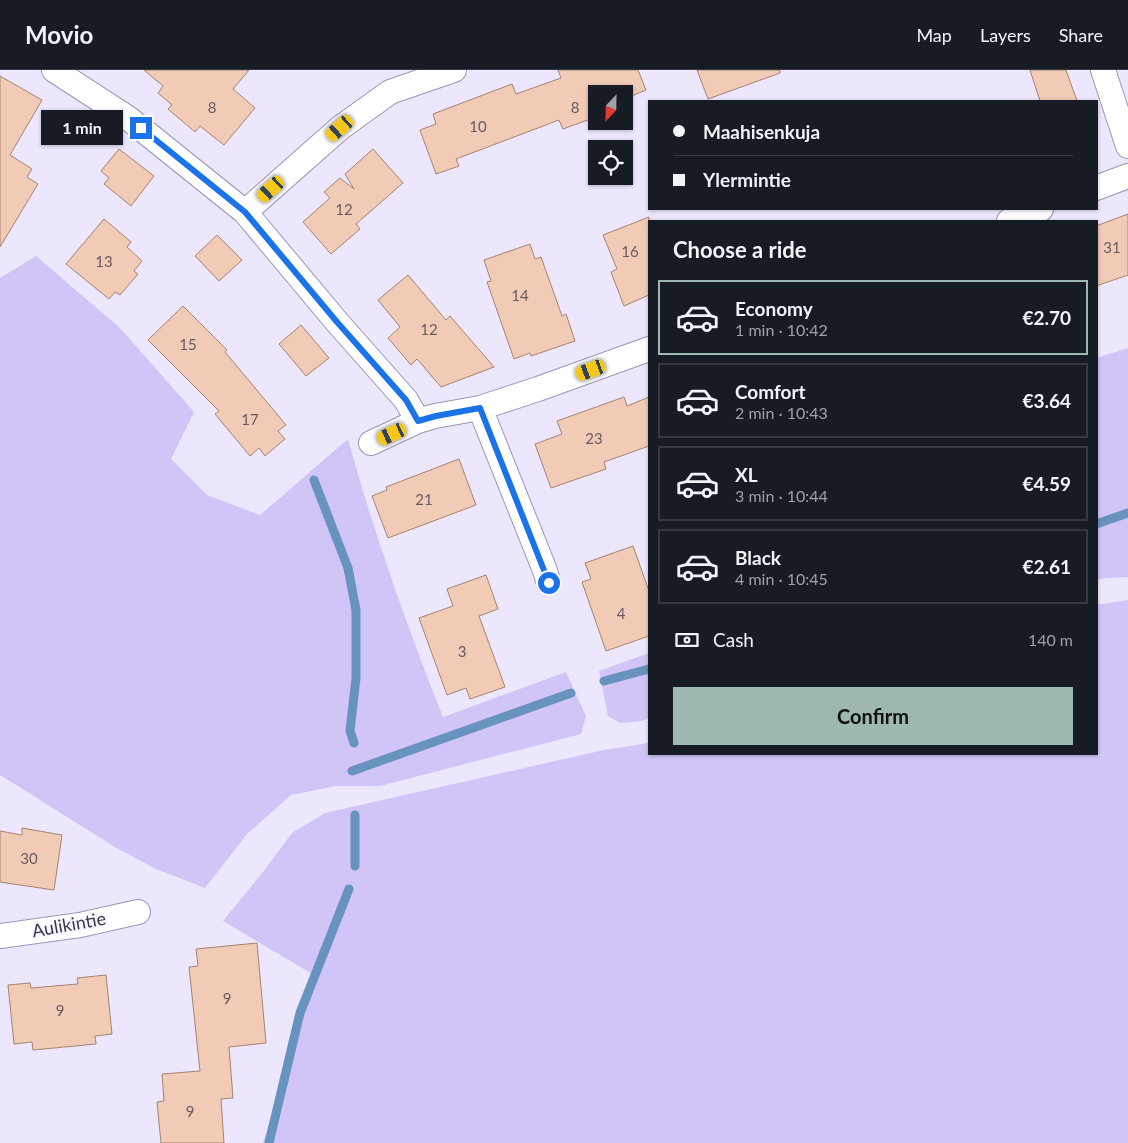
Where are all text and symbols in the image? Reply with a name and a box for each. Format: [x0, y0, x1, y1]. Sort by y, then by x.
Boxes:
text: Movio [25, 20, 93, 49]
text: Map [916, 24, 952, 46]
text: Layers [980, 24, 1031, 46]
text: Share [1059, 24, 1103, 46]
north arrow [588, 85, 632, 130]
map controls [588, 85, 633, 185]
house number: 8 [208, 98, 216, 116]
house number: 8 [571, 98, 579, 116]
callout: 1 min [41, 110, 124, 146]
car [323, 112, 356, 144]
route end [130, 117, 152, 139]
house number: 10 [469, 117, 487, 135]
text: 1 min [62, 118, 102, 137]
text: Maahisenkuja [703, 120, 820, 143]
button: locate [588, 140, 633, 185]
text: Ylermintie [703, 168, 791, 191]
car [254, 173, 287, 205]
house number: 12 [335, 200, 353, 218]
text: Choose a ride [673, 236, 807, 263]
house number: 31 [1103, 238, 1121, 256]
house number: 16 [621, 242, 639, 260]
house number: 13 [95, 252, 113, 270]
house number: 14 [511, 286, 529, 304]
icon: car [675, 295, 720, 340]
text: Economy [735, 297, 813, 320]
text: €2.70 [1022, 306, 1071, 329]
house number: 12 [420, 320, 438, 338]
text: 1 min · 10:42 [735, 320, 828, 339]
house number: 15 [179, 335, 197, 353]
car [574, 358, 607, 382]
icon: car [675, 378, 720, 423]
text: Comfort [735, 380, 806, 403]
text: €3.64 [1022, 389, 1071, 412]
text: 2 min · 10:43 [735, 403, 828, 422]
house number: 17 [241, 410, 259, 428]
car [375, 421, 408, 447]
house number: 23 [585, 429, 603, 447]
icon: car [675, 461, 720, 506]
text: XL [735, 463, 758, 486]
text: €4.59 [1022, 472, 1071, 495]
text: 3 min · 10:44 [735, 486, 828, 505]
house number: 21 [415, 490, 433, 508]
icon: car [675, 544, 720, 589]
text: Black [735, 546, 781, 569]
text: €2.61 [1022, 555, 1071, 578]
text: 4 min · 10:45 [735, 569, 828, 588]
route start [538, 572, 560, 594]
house number: 4 [617, 604, 626, 622]
icon: cash [673, 626, 701, 654]
text: Cash [713, 628, 754, 651]
text: 140 m [1028, 630, 1073, 649]
house number: 3 [458, 642, 466, 660]
button: Confirm [673, 687, 1073, 745]
house number: 30 [20, 849, 38, 867]
street label: Aulikintie [30, 907, 107, 941]
house number: 9 [223, 989, 231, 1007]
house number: 9 [56, 1001, 64, 1019]
house number: 9 [186, 1102, 194, 1120]

